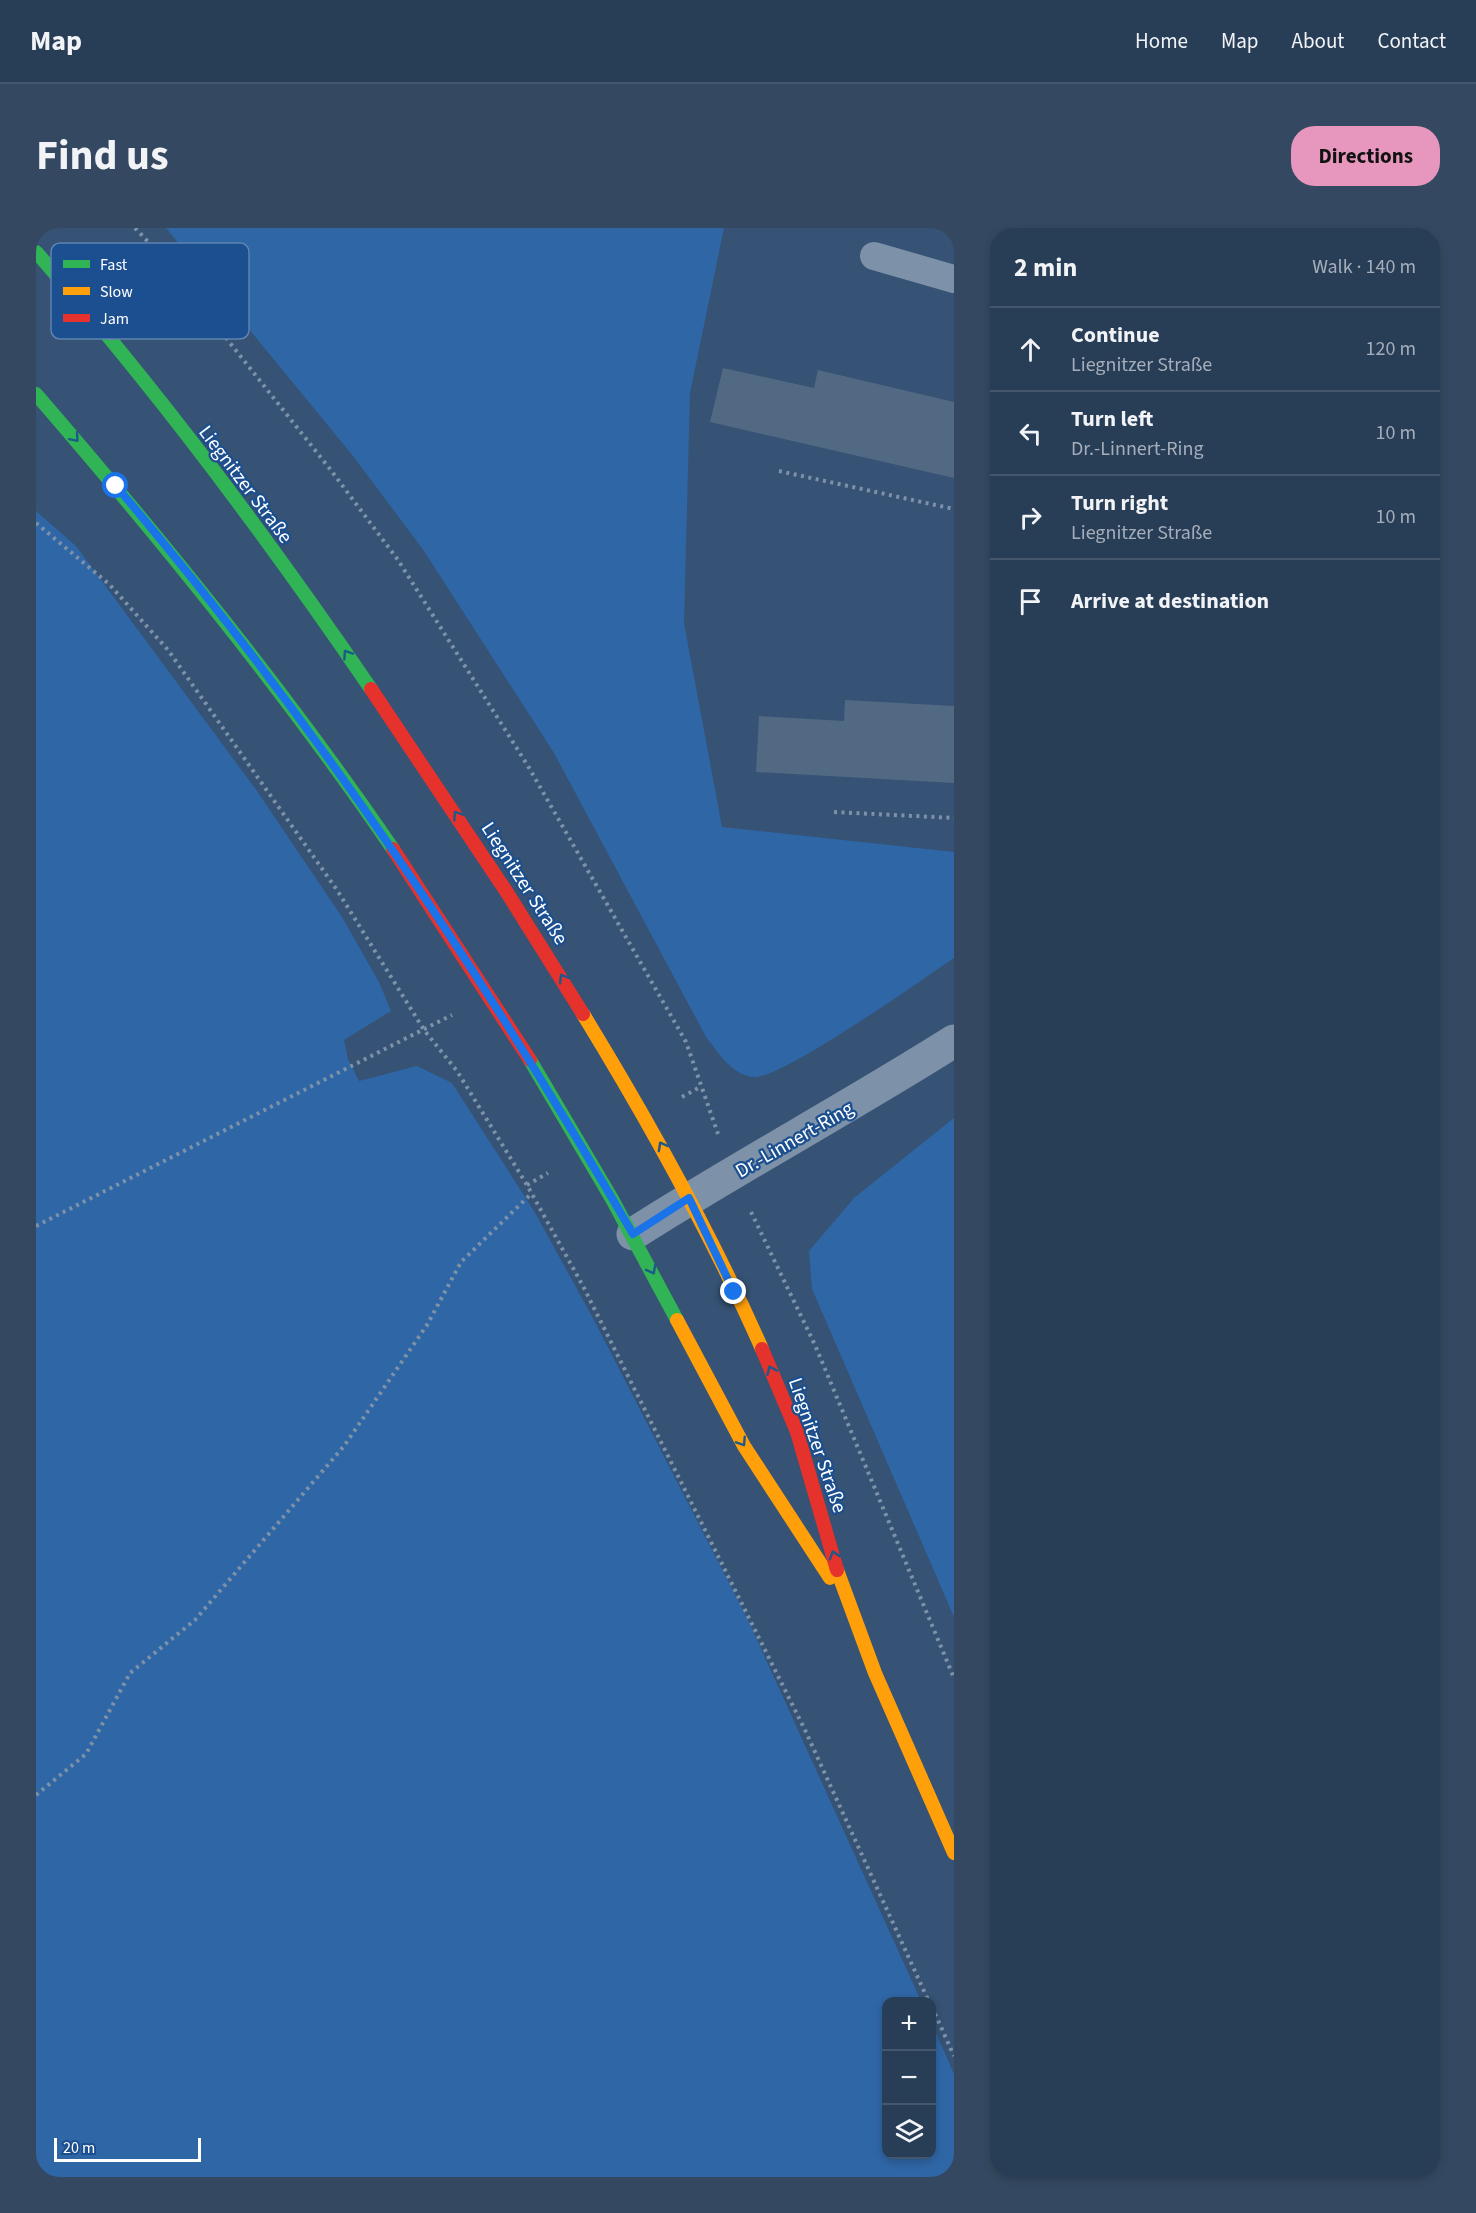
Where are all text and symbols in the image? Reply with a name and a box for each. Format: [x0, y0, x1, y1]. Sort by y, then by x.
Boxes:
text: Map [30, 21, 82, 61]
text: Home [1135, 26, 1188, 56]
text: Map [1221, 26, 1259, 56]
text: About [1292, 26, 1344, 56]
text: Contact [1377, 26, 1446, 56]
text: Find us [36, 126, 169, 186]
button: Directions [1291, 126, 1440, 186]
legend [51, 243, 249, 339]
text: 2 min [1014, 249, 1077, 286]
text: Walk · 140 m [1312, 253, 1416, 281]
text: Fast [100, 254, 128, 276]
text: Slow [100, 281, 133, 303]
text: Jam [100, 308, 129, 330]
text: Continue [1071, 319, 1160, 351]
icon: ahead [1014, 333, 1047, 366]
text: 120 m [1366, 335, 1416, 363]
text: Liegnitzer Straße [1071, 351, 1212, 379]
text: Turn left [1071, 403, 1153, 435]
icon: left [1014, 417, 1047, 450]
text: 10 m [1376, 419, 1416, 447]
street label: Liegnitzer Straße [192, 420, 299, 549]
one-way arrow [68, 431, 79, 442]
text: Dr.-Linnert-Ring [1071, 435, 1203, 463]
route start [102, 472, 128, 498]
text: Turn right [1071, 487, 1168, 519]
icon: right [1014, 501, 1047, 534]
text: 10 m [1376, 503, 1416, 531]
text: Liegnitzer Straße [1071, 519, 1212, 547]
icon: arrive [1014, 585, 1047, 618]
text: Arrive at destination [1071, 585, 1269, 617]
one-way arrow [343, 650, 354, 661]
one-way arrow [453, 811, 464, 822]
street label: Liegnitzer Straße [474, 817, 574, 950]
one-way arrow [559, 974, 571, 984]
street label: Dr.-Linnert-Ring [730, 1095, 859, 1185]
one-way arrow [658, 1142, 669, 1153]
one-way arrow [645, 1263, 656, 1274]
route end [720, 1278, 746, 1304]
one-way arrow [767, 1366, 779, 1377]
street label: Liegnitzer Straße [781, 1374, 853, 1517]
one-way arrow [735, 1436, 747, 1446]
one-way arrow [829, 1550, 841, 1561]
map controls [882, 1997, 936, 2159]
button: + [882, 1997, 936, 2051]
button: − [882, 2051, 936, 2105]
button: layers [882, 2105, 936, 2159]
scale bar [54, 2135, 201, 2162]
text: 20 m [63, 2137, 95, 2159]

